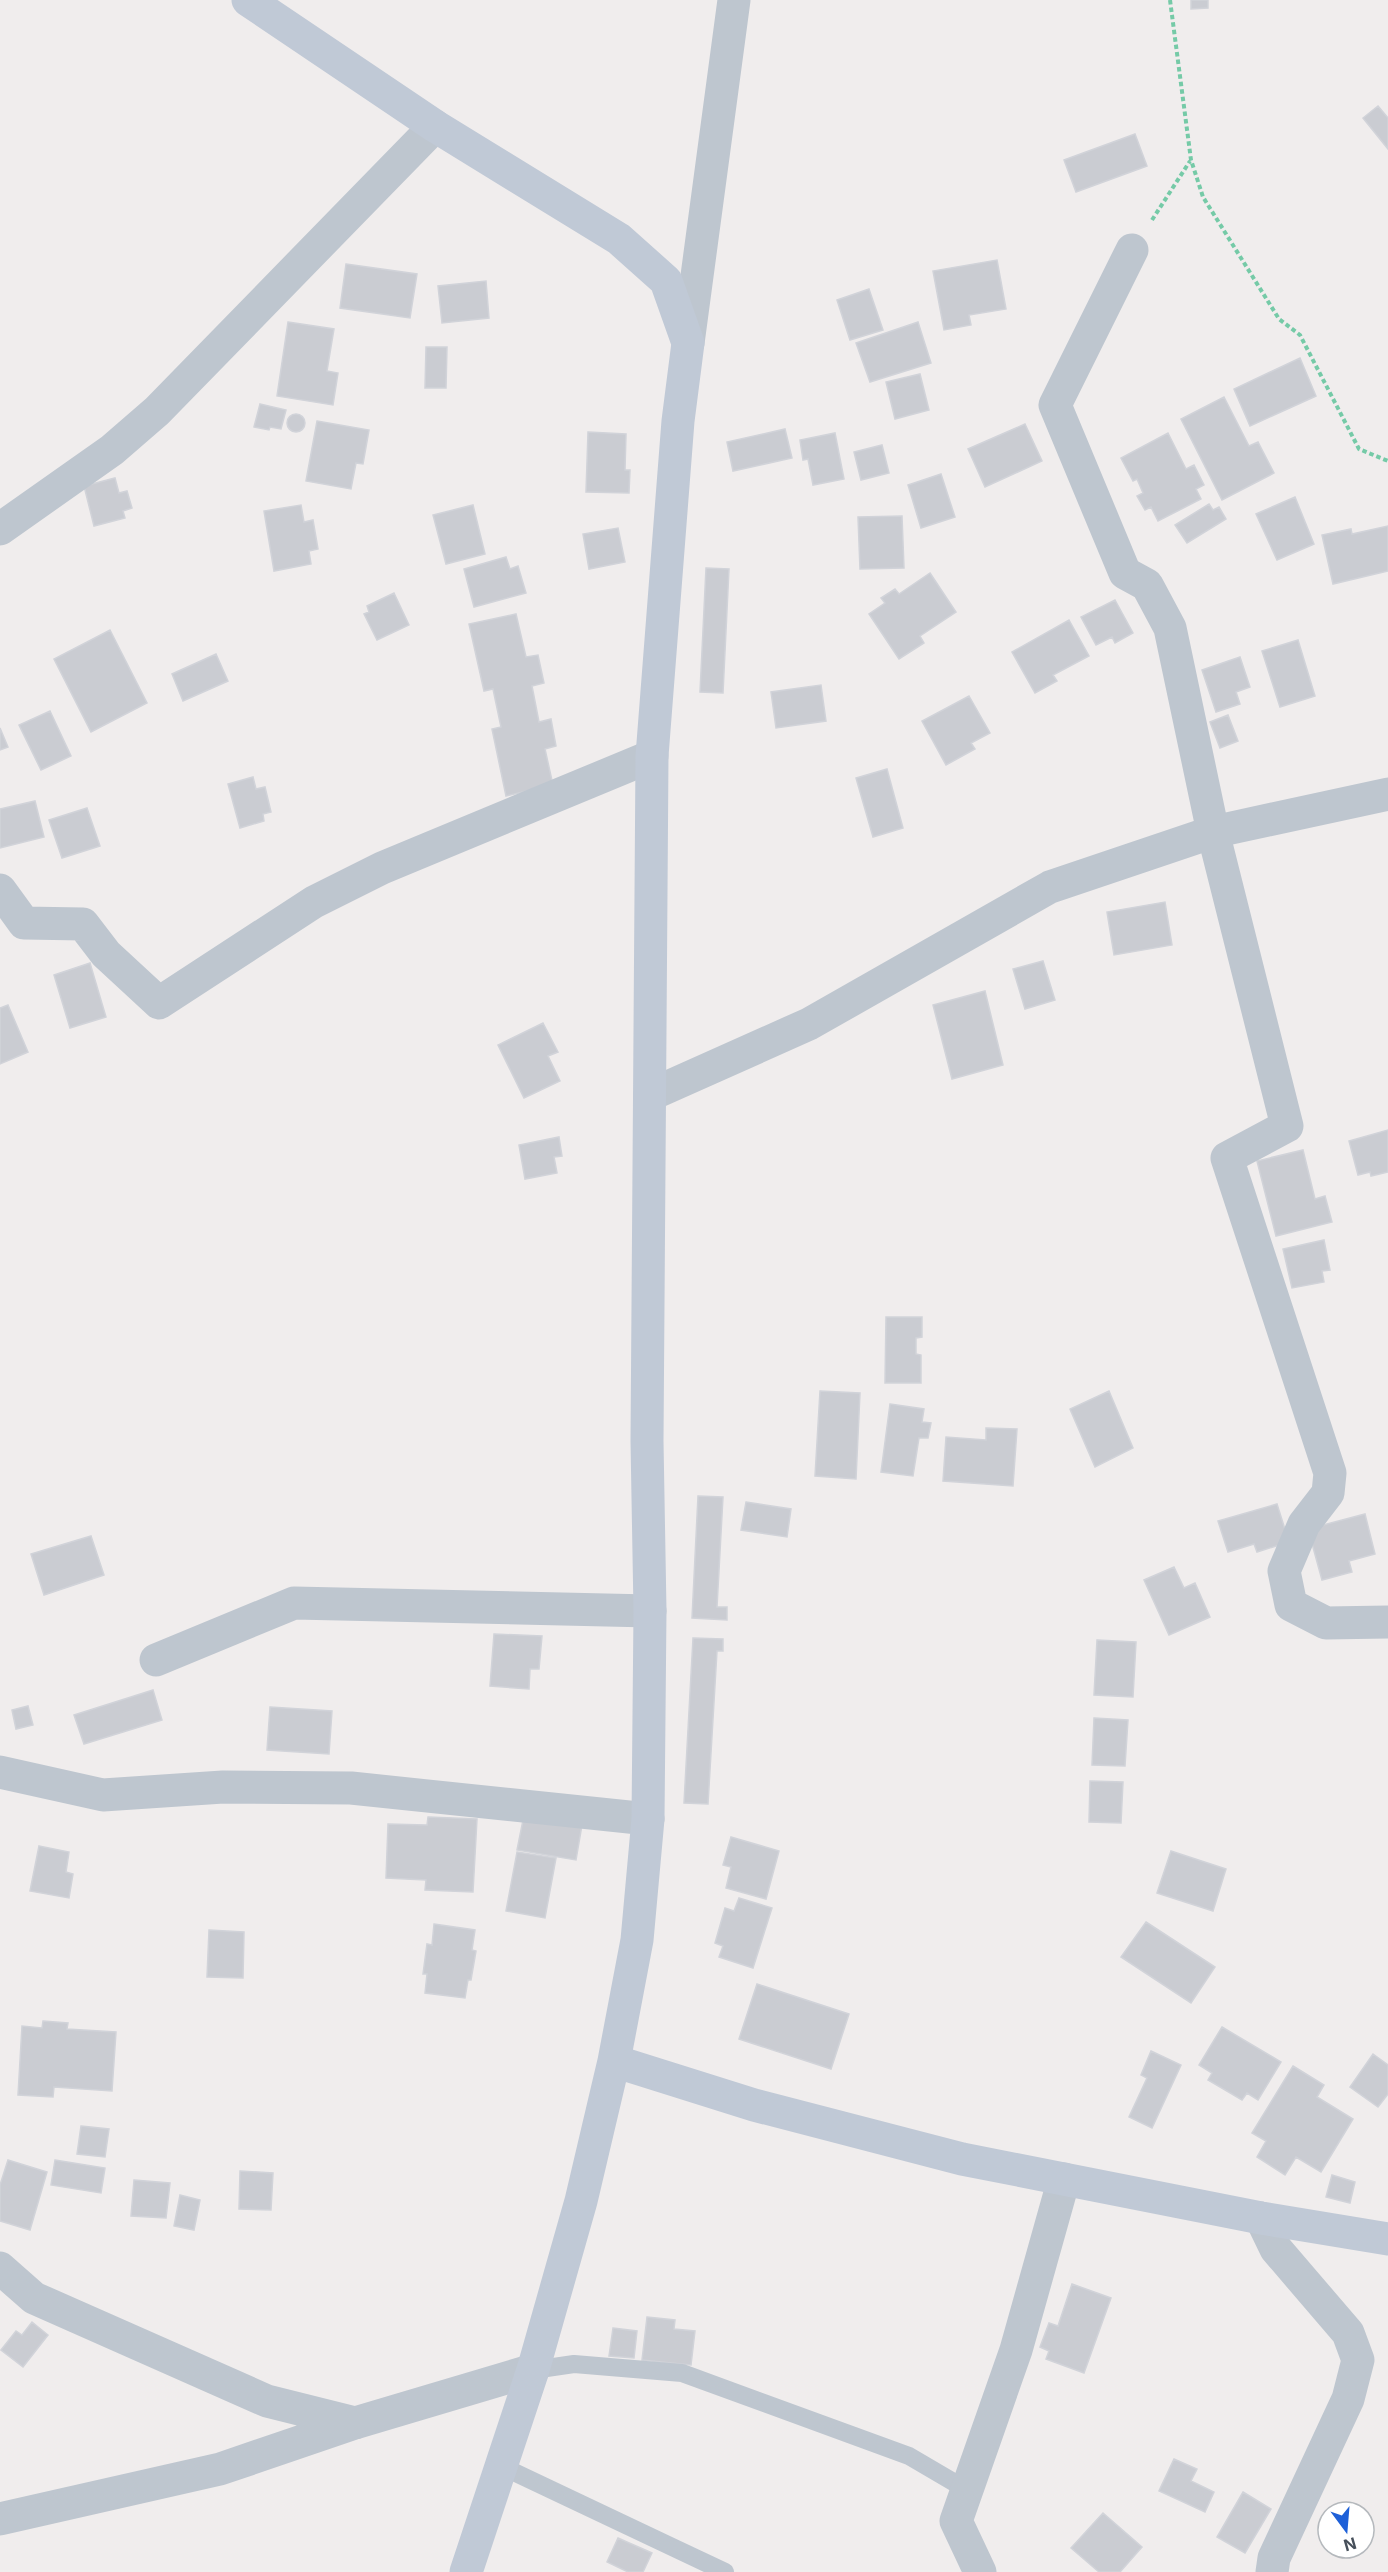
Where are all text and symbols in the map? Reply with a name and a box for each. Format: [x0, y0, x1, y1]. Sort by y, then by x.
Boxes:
north arrow [1316, 2500, 1376, 2560]
text: N [1342, 2533, 1359, 2556]

